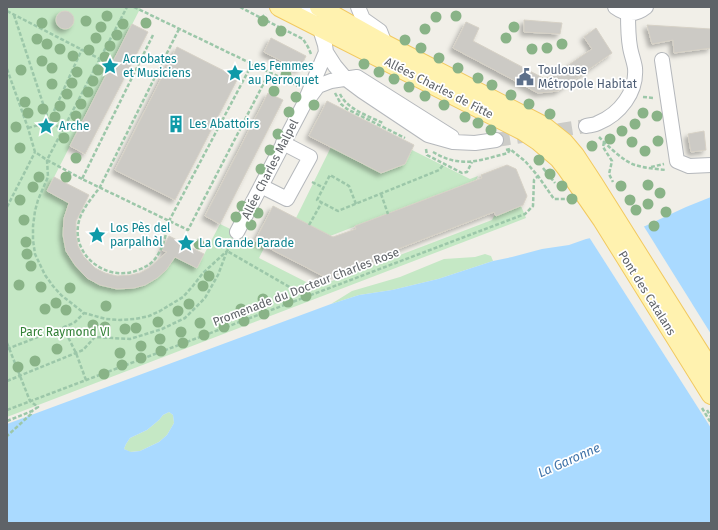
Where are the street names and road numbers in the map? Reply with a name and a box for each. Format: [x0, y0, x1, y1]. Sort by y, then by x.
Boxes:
street label: Allées Charles de Fitte [382, 55, 496, 121]
street label: Allée Charles Malpel [239, 116, 301, 221]
street label: Promenade du Docteur Charles Rose [211, 245, 401, 329]
street label: Pont des Catalans [615, 248, 679, 338]

